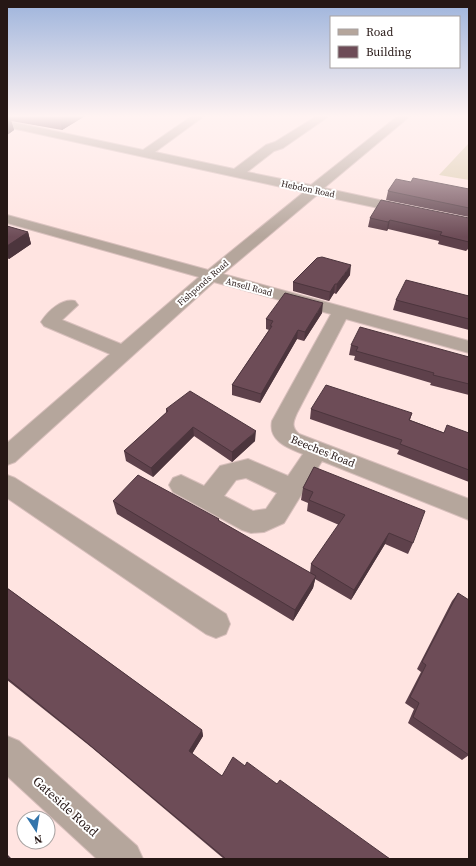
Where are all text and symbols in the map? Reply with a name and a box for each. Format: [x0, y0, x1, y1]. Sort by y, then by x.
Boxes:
legend [330, 16, 460, 68]
text: Road [366, 24, 393, 40]
text: Building [366, 44, 411, 60]
street label: Hebdon Road [280, 177, 336, 201]
street label: Fishponds Road [175, 257, 231, 309]
street label: Ansell Road [224, 275, 274, 299]
street label: Beeches Road [289, 432, 358, 471]
street label: Gateside Road [29, 773, 102, 841]
north arrow [16, 810, 56, 850]
text: N [32, 831, 43, 847]

